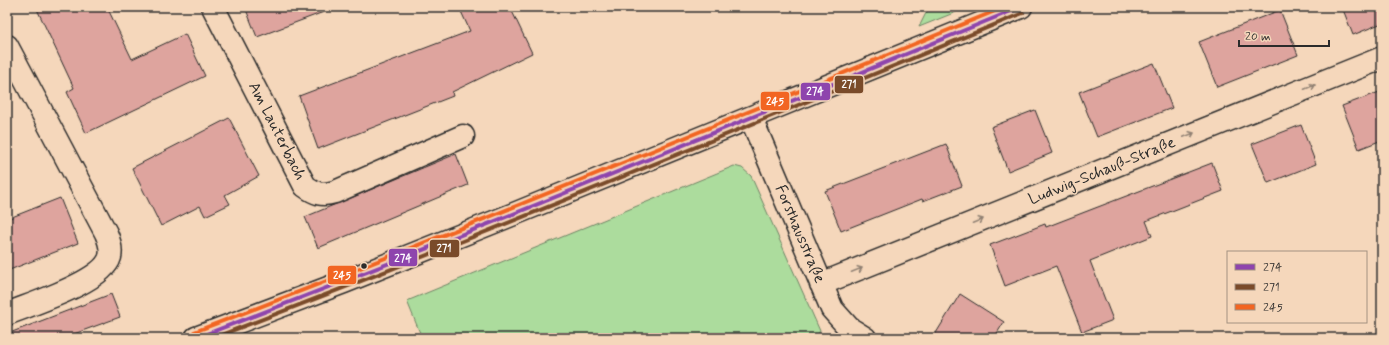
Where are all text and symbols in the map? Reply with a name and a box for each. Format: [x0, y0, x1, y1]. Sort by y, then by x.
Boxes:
scale bar [1239, 22, 1329, 48]
text: 20 m [1245, 29, 1271, 45]
line badge: 271 [834, 75, 864, 94]
street label: Am Lauterbach [243, 78, 311, 184]
text: 271 [841, 78, 857, 92]
line badge: 274 [800, 82, 831, 101]
one-way arrow [1303, 82, 1315, 90]
text: 274 [806, 85, 824, 99]
line badge: 245 [760, 91, 790, 111]
text: 245 [766, 95, 784, 109]
one-way arrow [1183, 131, 1195, 139]
street label: Ludwig-Schauß-Straße [1025, 132, 1179, 210]
street label: Forsthausstraße [770, 182, 830, 286]
one-way arrow [971, 216, 983, 224]
line badge: 271 [429, 239, 460, 258]
text: 271 [436, 242, 452, 256]
line badge: 274 [388, 248, 418, 267]
legend [1227, 251, 1367, 323]
text: 274 [394, 252, 412, 266]
text: 274 [1263, 260, 1282, 276]
unlabelled marker [359, 261, 369, 271]
line badge: 245 [327, 265, 357, 285]
one-way arrow [851, 265, 863, 273]
text: 245 [333, 269, 351, 283]
text: 271 [1263, 280, 1280, 296]
text: 245 [1263, 300, 1283, 316]

